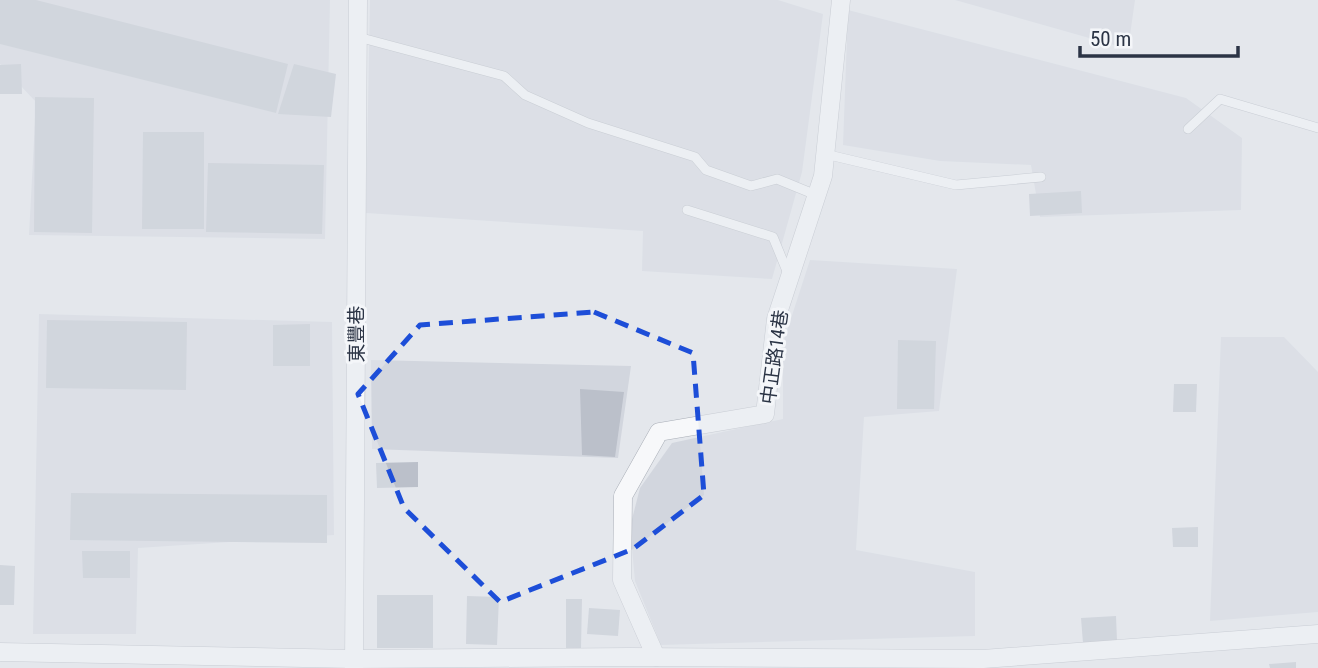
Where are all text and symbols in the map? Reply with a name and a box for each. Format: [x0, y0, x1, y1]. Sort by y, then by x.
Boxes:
scale bar [1080, 14, 1238, 58]
text: 50 m [1090, 27, 1131, 51]
street label: 東豐巷 [345, 305, 368, 363]
street label: 中正路14巷 [757, 309, 792, 406]

